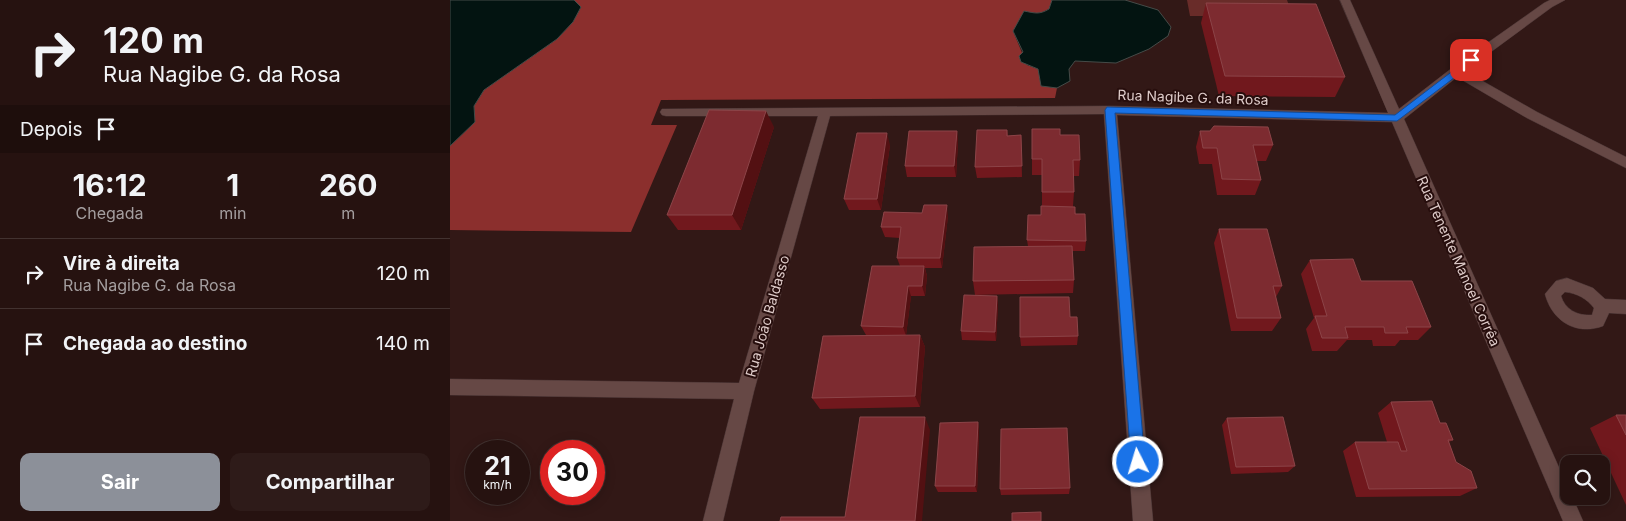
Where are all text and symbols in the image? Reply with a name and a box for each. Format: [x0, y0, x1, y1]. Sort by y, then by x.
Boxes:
text: 120 m [103, 19, 204, 61]
icon: right [20, 20, 85, 85]
pin [1450, 39, 1492, 81]
icon: arrive [1457, 46, 1485, 74]
text: Rua Nagibe G. da Rosa [103, 61, 341, 87]
street label: Rua Nagibe G. da Rosa [1117, 86, 1269, 108]
icon: arrive [92, 115, 120, 143]
text: Depois [20, 118, 82, 141]
text: 16:12 [72, 167, 147, 203]
text: 1 [226, 167, 239, 203]
text: 260 [319, 167, 378, 203]
street label: Rua Tenente Manoel Corrêa [1414, 173, 1504, 349]
text: Chegada [76, 203, 144, 223]
text: min [219, 203, 247, 223]
text: m [341, 203, 355, 223]
text: Vire à direita [63, 252, 180, 275]
street label: Rua João Baldasso [741, 253, 793, 379]
icon: right [20, 260, 48, 288]
text: 120 m [377, 262, 430, 285]
text: Rua Nagibe G. da Rosa [63, 275, 236, 295]
icon: arrive [20, 330, 48, 358]
text: Chegada ao destino [63, 332, 247, 355]
text: 140 m [376, 332, 430, 355]
position arrow [1111, 435, 1163, 487]
speed limit sign: 30 [540, 440, 605, 505]
text: 21 [484, 451, 511, 481]
button: Sair [20, 453, 220, 511]
button: Compartilhar [230, 453, 430, 511]
map controls [1560, 455, 1610, 505]
button: search [1560, 455, 1610, 505]
text: km/h [483, 477, 512, 492]

